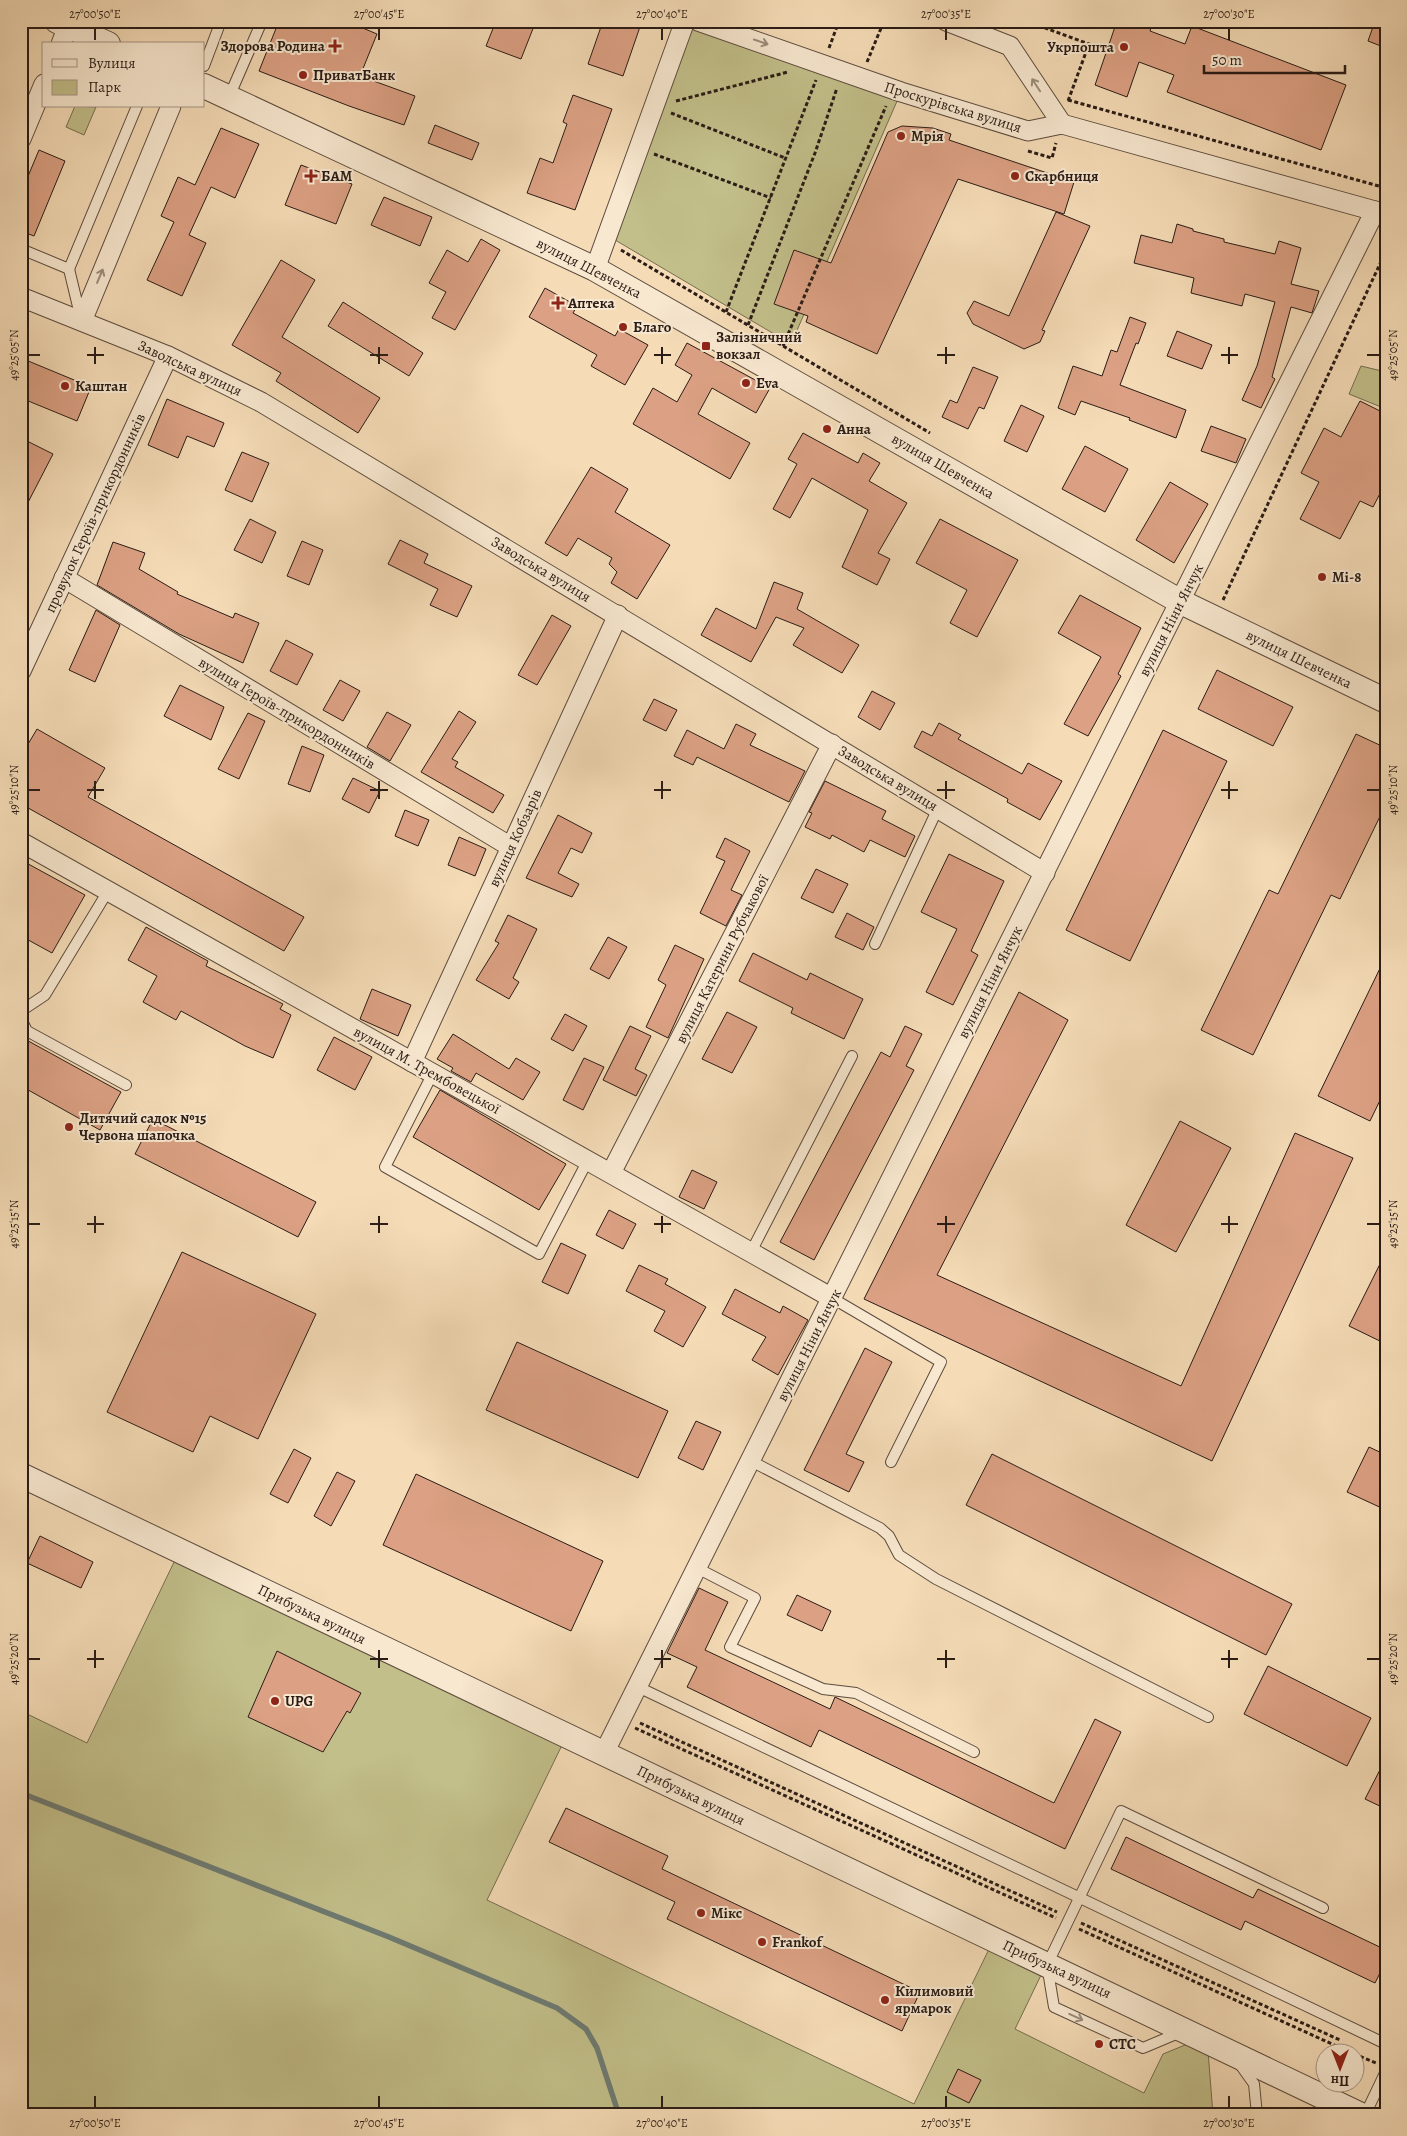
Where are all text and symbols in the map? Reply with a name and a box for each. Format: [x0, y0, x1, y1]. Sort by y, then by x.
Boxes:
text: 27°00'50"E [69, 6, 121, 22]
text: 27°00'45"E [354, 6, 404, 22]
text: 27°00'40"E [636, 6, 688, 22]
text: 27°00'35"E [921, 6, 971, 22]
text: 27°00'30"E [1203, 6, 1255, 22]
place label: Здорова Родина [220, 36, 326, 56]
place label: Укрпошта [1047, 37, 1115, 57]
one-way arrow [753, 38, 769, 48]
marker: Здорова Родина [329, 40, 341, 52]
marker: Укрпошта [1118, 41, 1130, 53]
legend [42, 42, 205, 108]
scale bar [1204, 42, 1346, 74]
text: 50 m [1212, 50, 1242, 70]
text: Вулиця [88, 53, 135, 73]
place label: ПриватБанк [313, 65, 395, 85]
marker: ПриватБанк [297, 69, 309, 81]
text: Парк [88, 77, 121, 97]
street label: Проскурівська вулиця [882, 77, 1024, 137]
one-way arrow [1031, 78, 1041, 92]
place label: Мрія [911, 126, 944, 146]
marker: Мрія [895, 130, 907, 142]
place label: БАМ [321, 166, 353, 186]
place label: Скарбниця [1025, 166, 1099, 186]
marker: БАМ [305, 170, 317, 182]
marker: Скарбниця [1009, 170, 1021, 182]
street label: вулиця Шевченка [533, 233, 645, 303]
one-way arrow [96, 269, 106, 284]
place label: Аптека [567, 293, 615, 313]
marker: Аптека [552, 297, 564, 309]
place label: Благо [633, 317, 672, 337]
marker: Благо [617, 321, 629, 333]
place label: Залізничний вокзал [716, 327, 802, 364]
text: 49°25'05"N [6, 329, 22, 381]
text: 49°25'05"N [1385, 329, 1401, 381]
street label: Заводська вулиця [135, 335, 245, 401]
marker: Залізничний вокзал [700, 340, 712, 352]
place label: Eva [756, 373, 779, 393]
place label: Каштан [75, 376, 127, 396]
marker: Eva [740, 377, 752, 389]
marker: Каштан [59, 380, 71, 392]
street label: провулок Героїв-прикордонників [40, 410, 150, 616]
place label: Анна [836, 419, 872, 439]
marker: Анна [821, 423, 833, 435]
street label: вулиця Шевченка [888, 428, 998, 504]
street label: Заводська вулиця [487, 531, 595, 607]
street label: вулиця Ніни Янчук [1134, 560, 1208, 680]
place label: Mi-8 [1332, 567, 1361, 587]
marker: Mi-8 [1316, 571, 1328, 583]
street label: вулиця Шевченка [1243, 625, 1355, 693]
street label: вулиця Героїв-прикордонників [195, 652, 379, 774]
street label: Заводська вулиця [834, 740, 942, 816]
text: 49°25'10"N [6, 765, 22, 815]
text: 49°25'10"N [1385, 765, 1401, 815]
street label: вулиця Кобзарів [484, 786, 546, 890]
street label: вулиця Катерини Рубчакової [671, 871, 773, 1047]
street label: вулиця Ніни Янчук [953, 922, 1027, 1042]
street label: вулиця М. Трембовецької [350, 1021, 504, 1119]
place label: Дитячий садок №15 Червона шапочка [79, 1108, 206, 1145]
marker: Дитячий садок №15 Червона шапочка [63, 1121, 75, 1133]
text: 49°25'15"N [6, 1199, 22, 1248]
text: 49°25'15"N [1385, 1199, 1401, 1248]
street label: вулиця Ніни Янчук [772, 1285, 846, 1405]
street label: Прибузька вулиця [255, 1579, 369, 1649]
text: 49°25'20"N [6, 1633, 22, 1685]
text: 49°25'20"N [1385, 1633, 1401, 1685]
place label: UPG [285, 1691, 313, 1711]
marker: UPG [269, 1695, 281, 1707]
street label: Прибузька вулиця [634, 1760, 748, 1830]
place label: Мікс [711, 1903, 742, 1923]
marker: Мікс [695, 1907, 707, 1919]
place label: Frankof [772, 1932, 824, 1952]
street label: Прибузька вулиця [999, 1935, 1115, 2003]
marker: Frankof [756, 1936, 768, 1948]
place label: Килимовий ярмарок [895, 1981, 973, 2018]
marker: Килимовий ярмарок [879, 1994, 891, 2006]
one-way arrow [1068, 2012, 1083, 2022]
place label: СТС [1109, 2034, 1136, 2054]
marker: СТС [1093, 2038, 1105, 2050]
north arrow [1314, 2044, 1364, 2094]
text: Пн [1331, 2071, 1349, 2090]
text: 27°00'50"E [69, 2115, 121, 2131]
text: 27°00'45"E [354, 2115, 404, 2131]
text: 27°00'40"E [636, 2115, 688, 2131]
text: 27°00'35"E [921, 2115, 971, 2131]
text: 27°00'30"E [1203, 2115, 1255, 2131]

